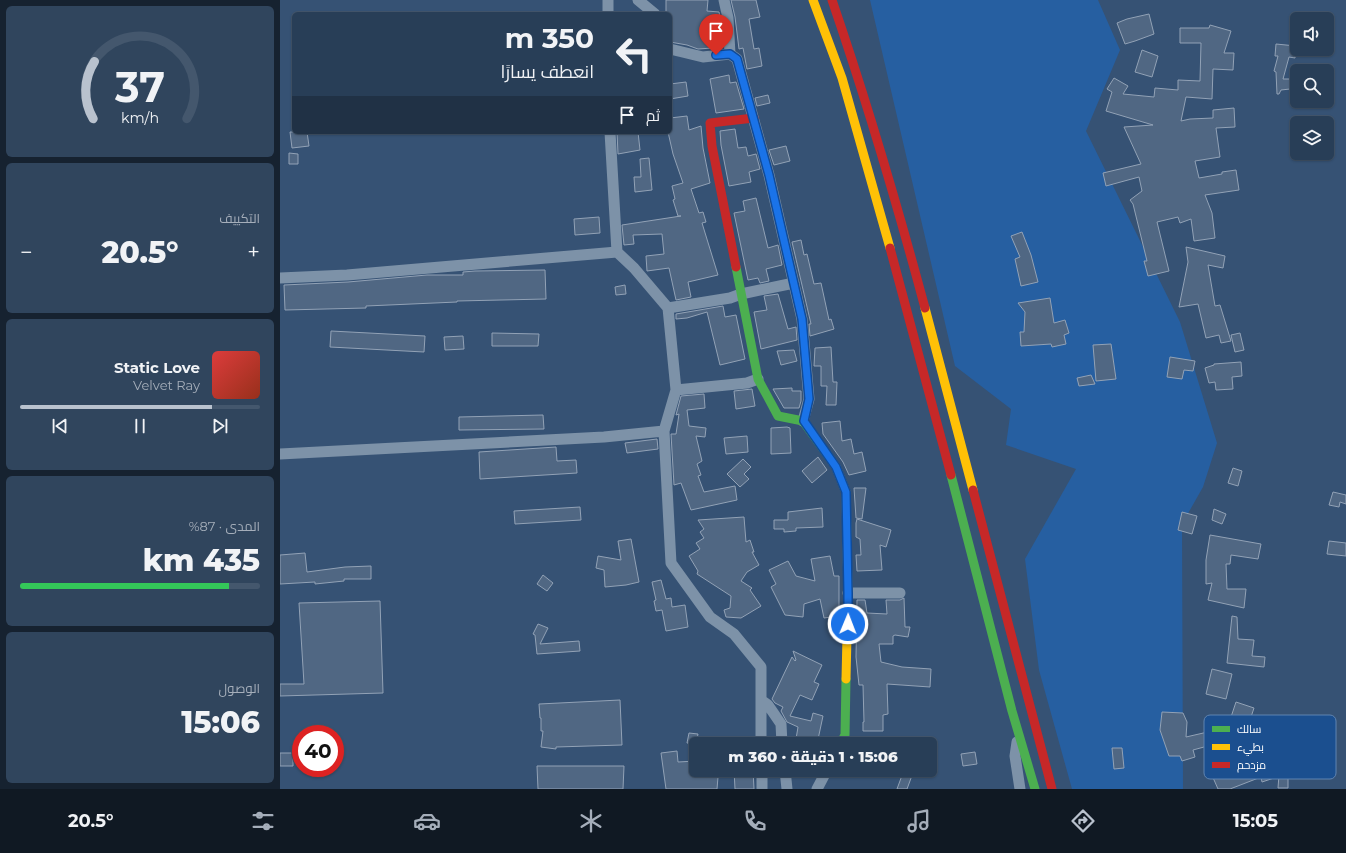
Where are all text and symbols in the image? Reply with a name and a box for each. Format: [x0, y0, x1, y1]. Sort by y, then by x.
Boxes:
map controls [1290, 12, 1334, 160]
button: sound [1290, 12, 1334, 56]
pin [699, 14, 733, 55]
icon: arrive [705, 20, 727, 42]
text: 350 m [505, 21, 594, 55]
icon: left [608, 28, 660, 80]
text: انعطف يسارًا [501, 61, 594, 83]
text: 37 [114, 62, 165, 112]
button: search [1290, 64, 1334, 108]
icon: arrive [616, 104, 638, 126]
text: ثم [646, 106, 660, 125]
text: km/h [121, 109, 159, 127]
button: layers [1290, 116, 1334, 160]
text: التكييف [219, 210, 260, 226]
text: 20.5° [101, 234, 179, 271]
text: − [20, 239, 33, 266]
text: + [247, 239, 260, 266]
text: Static Love [114, 358, 200, 377]
text: Velvet Ray [133, 377, 200, 393]
icon: previous [49, 415, 71, 437]
icon: pause [129, 415, 151, 437]
icon: next [209, 415, 231, 437]
text: المدى · 87% [189, 518, 260, 534]
text: 435 km [143, 542, 260, 579]
position arrow [827, 603, 869, 645]
text: الوصول [219, 680, 260, 696]
text: 15:06 [181, 704, 260, 741]
legend [1204, 715, 1336, 779]
text: سالك [1237, 722, 1261, 736]
speed limit sign: 40 [292, 725, 344, 777]
text: بطيء [1237, 740, 1264, 756]
text: 15:06 · 1 دقيقة · 360 m [728, 747, 898, 766]
text: مزدحم [1237, 758, 1266, 773]
icon: filters [249, 807, 277, 835]
icon: car [413, 807, 441, 835]
icon: climate [577, 807, 605, 835]
icon: phone [741, 807, 769, 835]
icon: music [905, 807, 933, 835]
icon: directions [1069, 807, 1097, 835]
text: 20.5° [68, 810, 113, 832]
text: 15:05 [1233, 810, 1278, 832]

